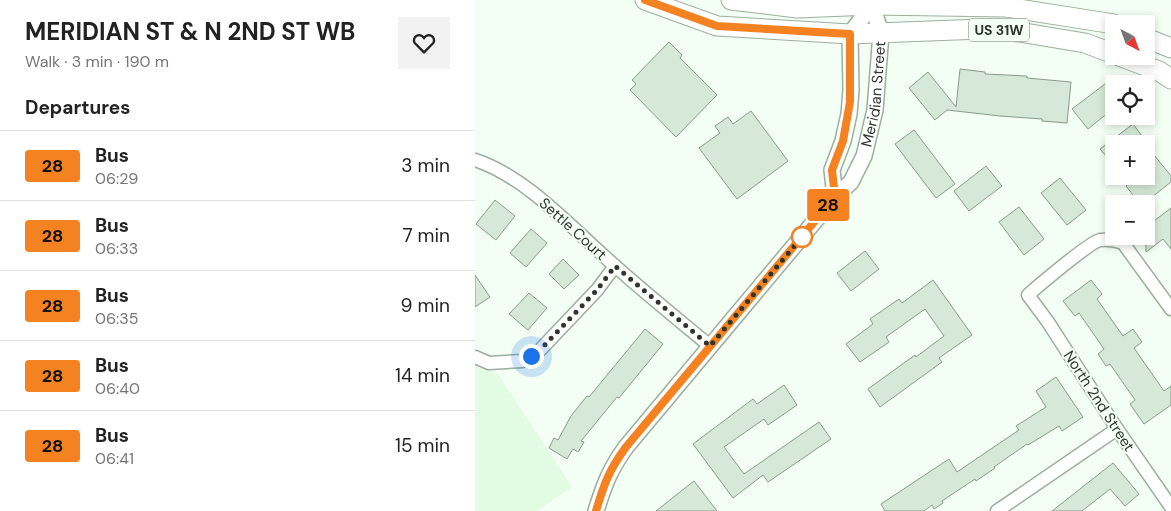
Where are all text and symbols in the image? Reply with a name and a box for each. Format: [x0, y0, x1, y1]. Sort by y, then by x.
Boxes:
north arrow [1105, 15, 1155, 65]
map controls [1105, 15, 1155, 245]
text: MERIDIAN ST & N 2ND ST WB [25, 16, 355, 47]
button: heart [398, 17, 450, 69]
road number: US 31W [969, 18, 1029, 42]
street label: Meridian Street [857, 40, 890, 149]
text: Walk · 3 min · 190 m [25, 51, 169, 72]
button: locate [1105, 75, 1155, 125]
text: Departures [25, 95, 130, 120]
button: + [1105, 135, 1155, 185]
text: Bus [95, 143, 129, 168]
text: 3 min [401, 153, 450, 178]
text: 28 [42, 154, 63, 178]
text: 06:29 [95, 168, 138, 189]
line badge: 28 [805, 189, 851, 221]
street label: Settle Court [535, 193, 611, 265]
text: 28 [817, 193, 839, 217]
button: − [1105, 195, 1155, 245]
text: Bus [95, 213, 129, 238]
text: 7 min [402, 223, 450, 248]
text: 28 [42, 224, 63, 248]
unlabelled marker [791, 226, 813, 248]
text: 06:33 [95, 238, 138, 259]
text: Bus [95, 283, 129, 308]
text: 9 min [401, 293, 450, 318]
text: 28 [42, 294, 63, 318]
text: 06:35 [95, 308, 138, 329]
your location [519, 344, 544, 369]
street label: North 2nd Street [1059, 347, 1139, 455]
text: Bus [95, 353, 129, 378]
text: 14 min [395, 363, 450, 388]
text: 28 [42, 364, 63, 388]
text: 06:40 [95, 378, 140, 399]
text: Bus [95, 423, 129, 448]
text: 15 min [395, 433, 450, 458]
text: 28 [42, 434, 63, 458]
text: 06:41 [95, 448, 134, 469]

